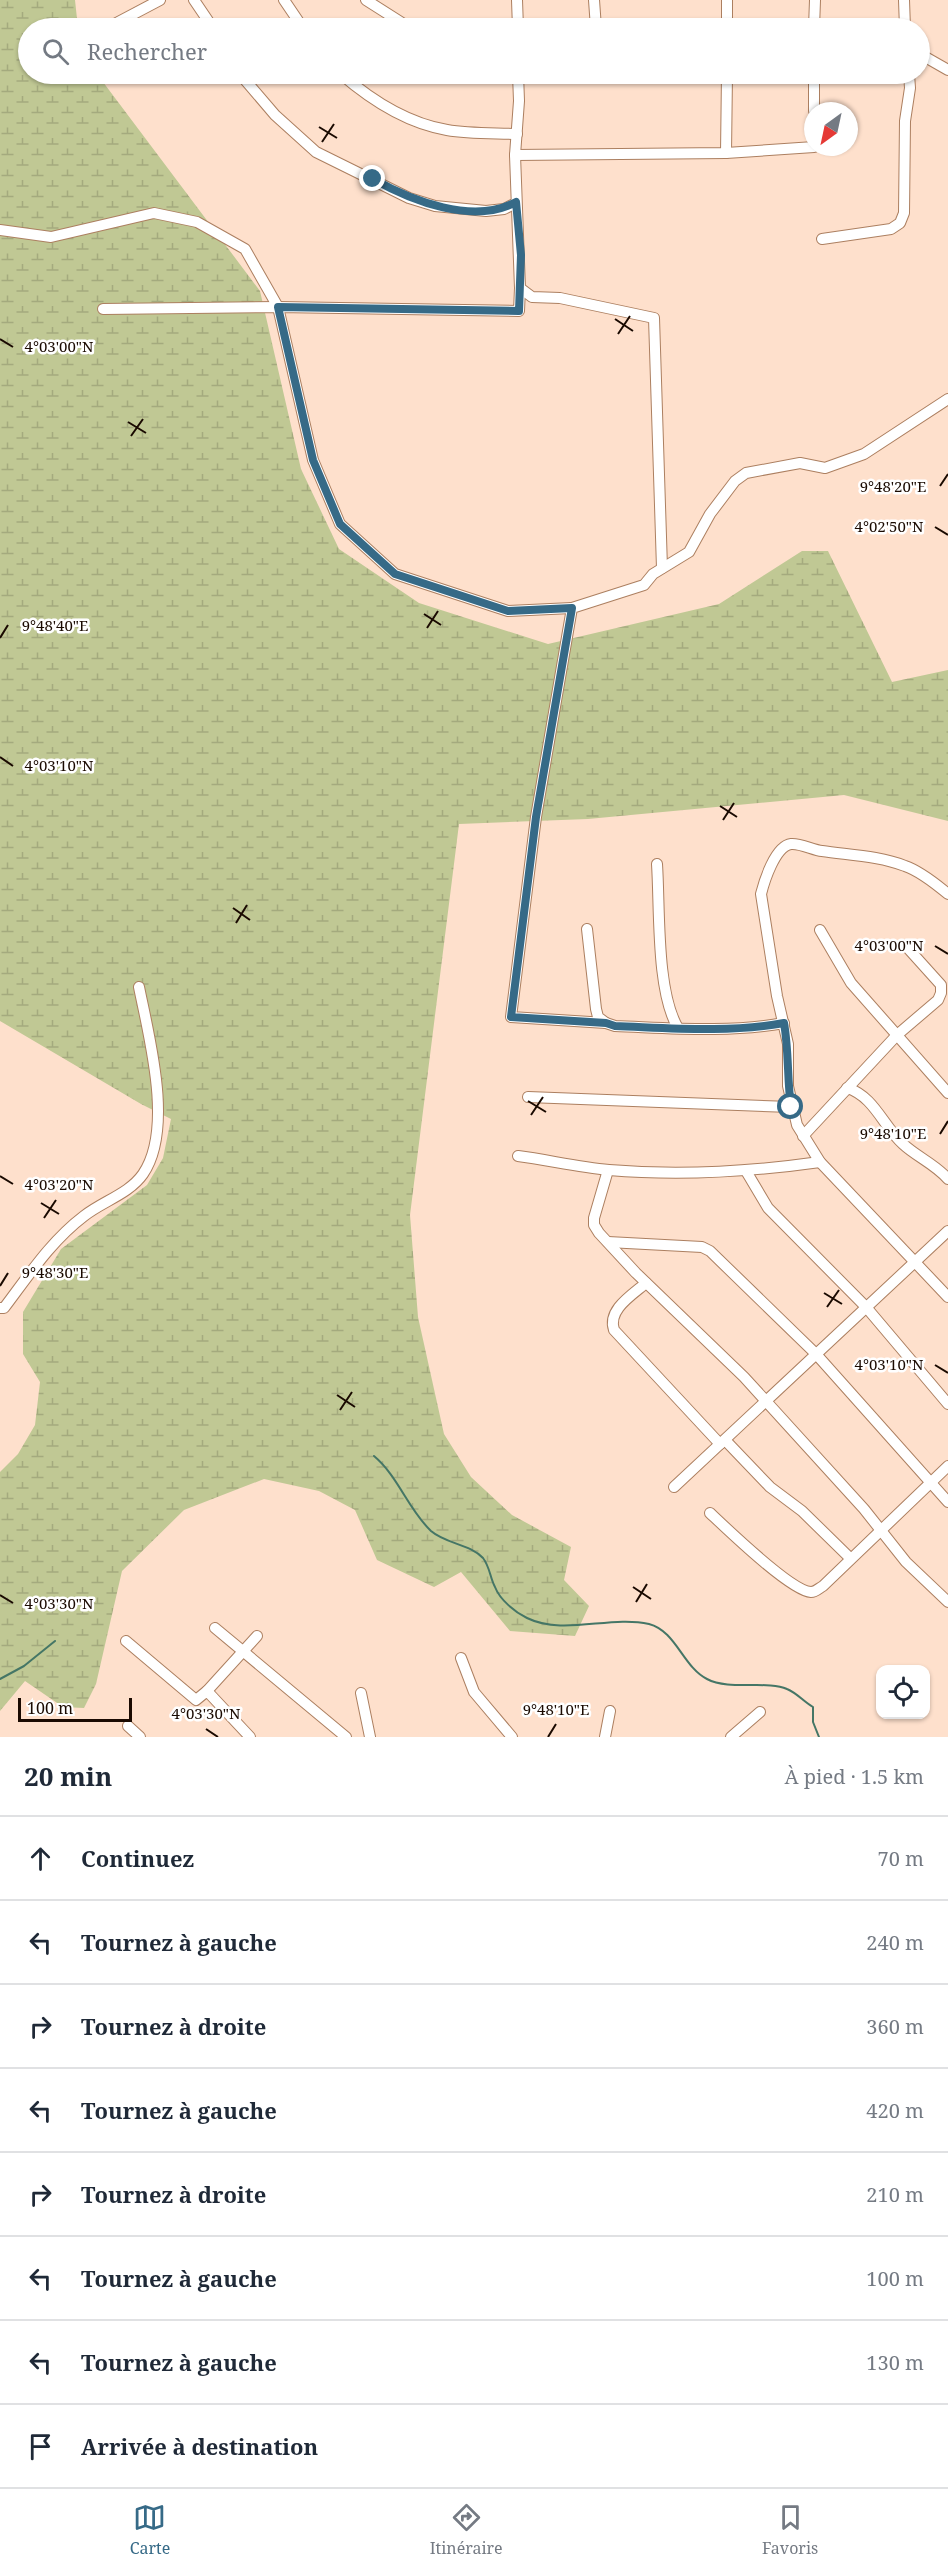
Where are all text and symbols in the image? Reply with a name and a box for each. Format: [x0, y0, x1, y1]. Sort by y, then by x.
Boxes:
search box [18, 18, 930, 84]
icon: search [39, 35, 72, 68]
text: Rechercher [87, 36, 207, 66]
north arrow [804, 102, 858, 156]
route end [359, 165, 385, 191]
text: 4°03'00"N [25, 336, 94, 356]
text: 9°48'20"E [860, 476, 926, 496]
text: 4°02'50"N [855, 516, 924, 536]
text: 9°48'40"E [22, 615, 88, 635]
text: 4°03'10"N [25, 755, 94, 775]
text: 4°03'00"N [855, 935, 924, 955]
route start [777, 1093, 803, 1119]
text: 9°48'10"E [860, 1123, 926, 1143]
text: 4°03'20"N [25, 1174, 94, 1194]
text: 9°48'30"E [22, 1262, 88, 1282]
text: 4°03'10"N [855, 1354, 924, 1374]
text: 4°03'30"N [25, 1593, 94, 1613]
map controls [876, 1665, 930, 1719]
button: locate [876, 1665, 930, 1719]
scale bar [18, 1695, 132, 1722]
text: 100 m [27, 1697, 73, 1719]
text: 9°48'10"E [523, 1699, 589, 1719]
text: 4°03'30"N [172, 1703, 241, 1723]
text: 20 min [24, 1758, 112, 1794]
text: À pied · 1.5 km [784, 1763, 924, 1790]
icon: ahead [24, 1842, 57, 1875]
text: Continuez [81, 1843, 194, 1873]
text: 70 m [878, 1845, 924, 1872]
icon: left [24, 1926, 57, 1959]
text: Tournez à gauche [81, 1927, 277, 1957]
text: 240 m [866, 1929, 924, 1956]
icon: right [24, 2010, 57, 2043]
text: Tournez à droite [81, 2011, 266, 2041]
text: 360 m [866, 2013, 924, 2040]
icon: left [24, 2094, 57, 2127]
text: Tournez à gauche [81, 2095, 277, 2125]
text: 420 m [866, 2097, 924, 2124]
icon: right [24, 2178, 57, 2211]
text: Tournez à droite [81, 2179, 266, 2209]
text: 210 m [866, 2181, 924, 2208]
icon: left [24, 2262, 57, 2295]
text: Tournez à gauche [81, 2263, 277, 2293]
text: 100 m [866, 2265, 924, 2292]
icon: left [24, 2346, 57, 2379]
text: Tournez à gauche [81, 2347, 277, 2377]
text: 130 m [866, 2349, 924, 2376]
icon: arrive [24, 2430, 57, 2463]
text: Arrivée à destination [81, 2431, 318, 2461]
tab: Carte [130, 2501, 170, 2559]
tab: Itinéraire [430, 2501, 503, 2559]
tab: Favoris [762, 2501, 818, 2559]

